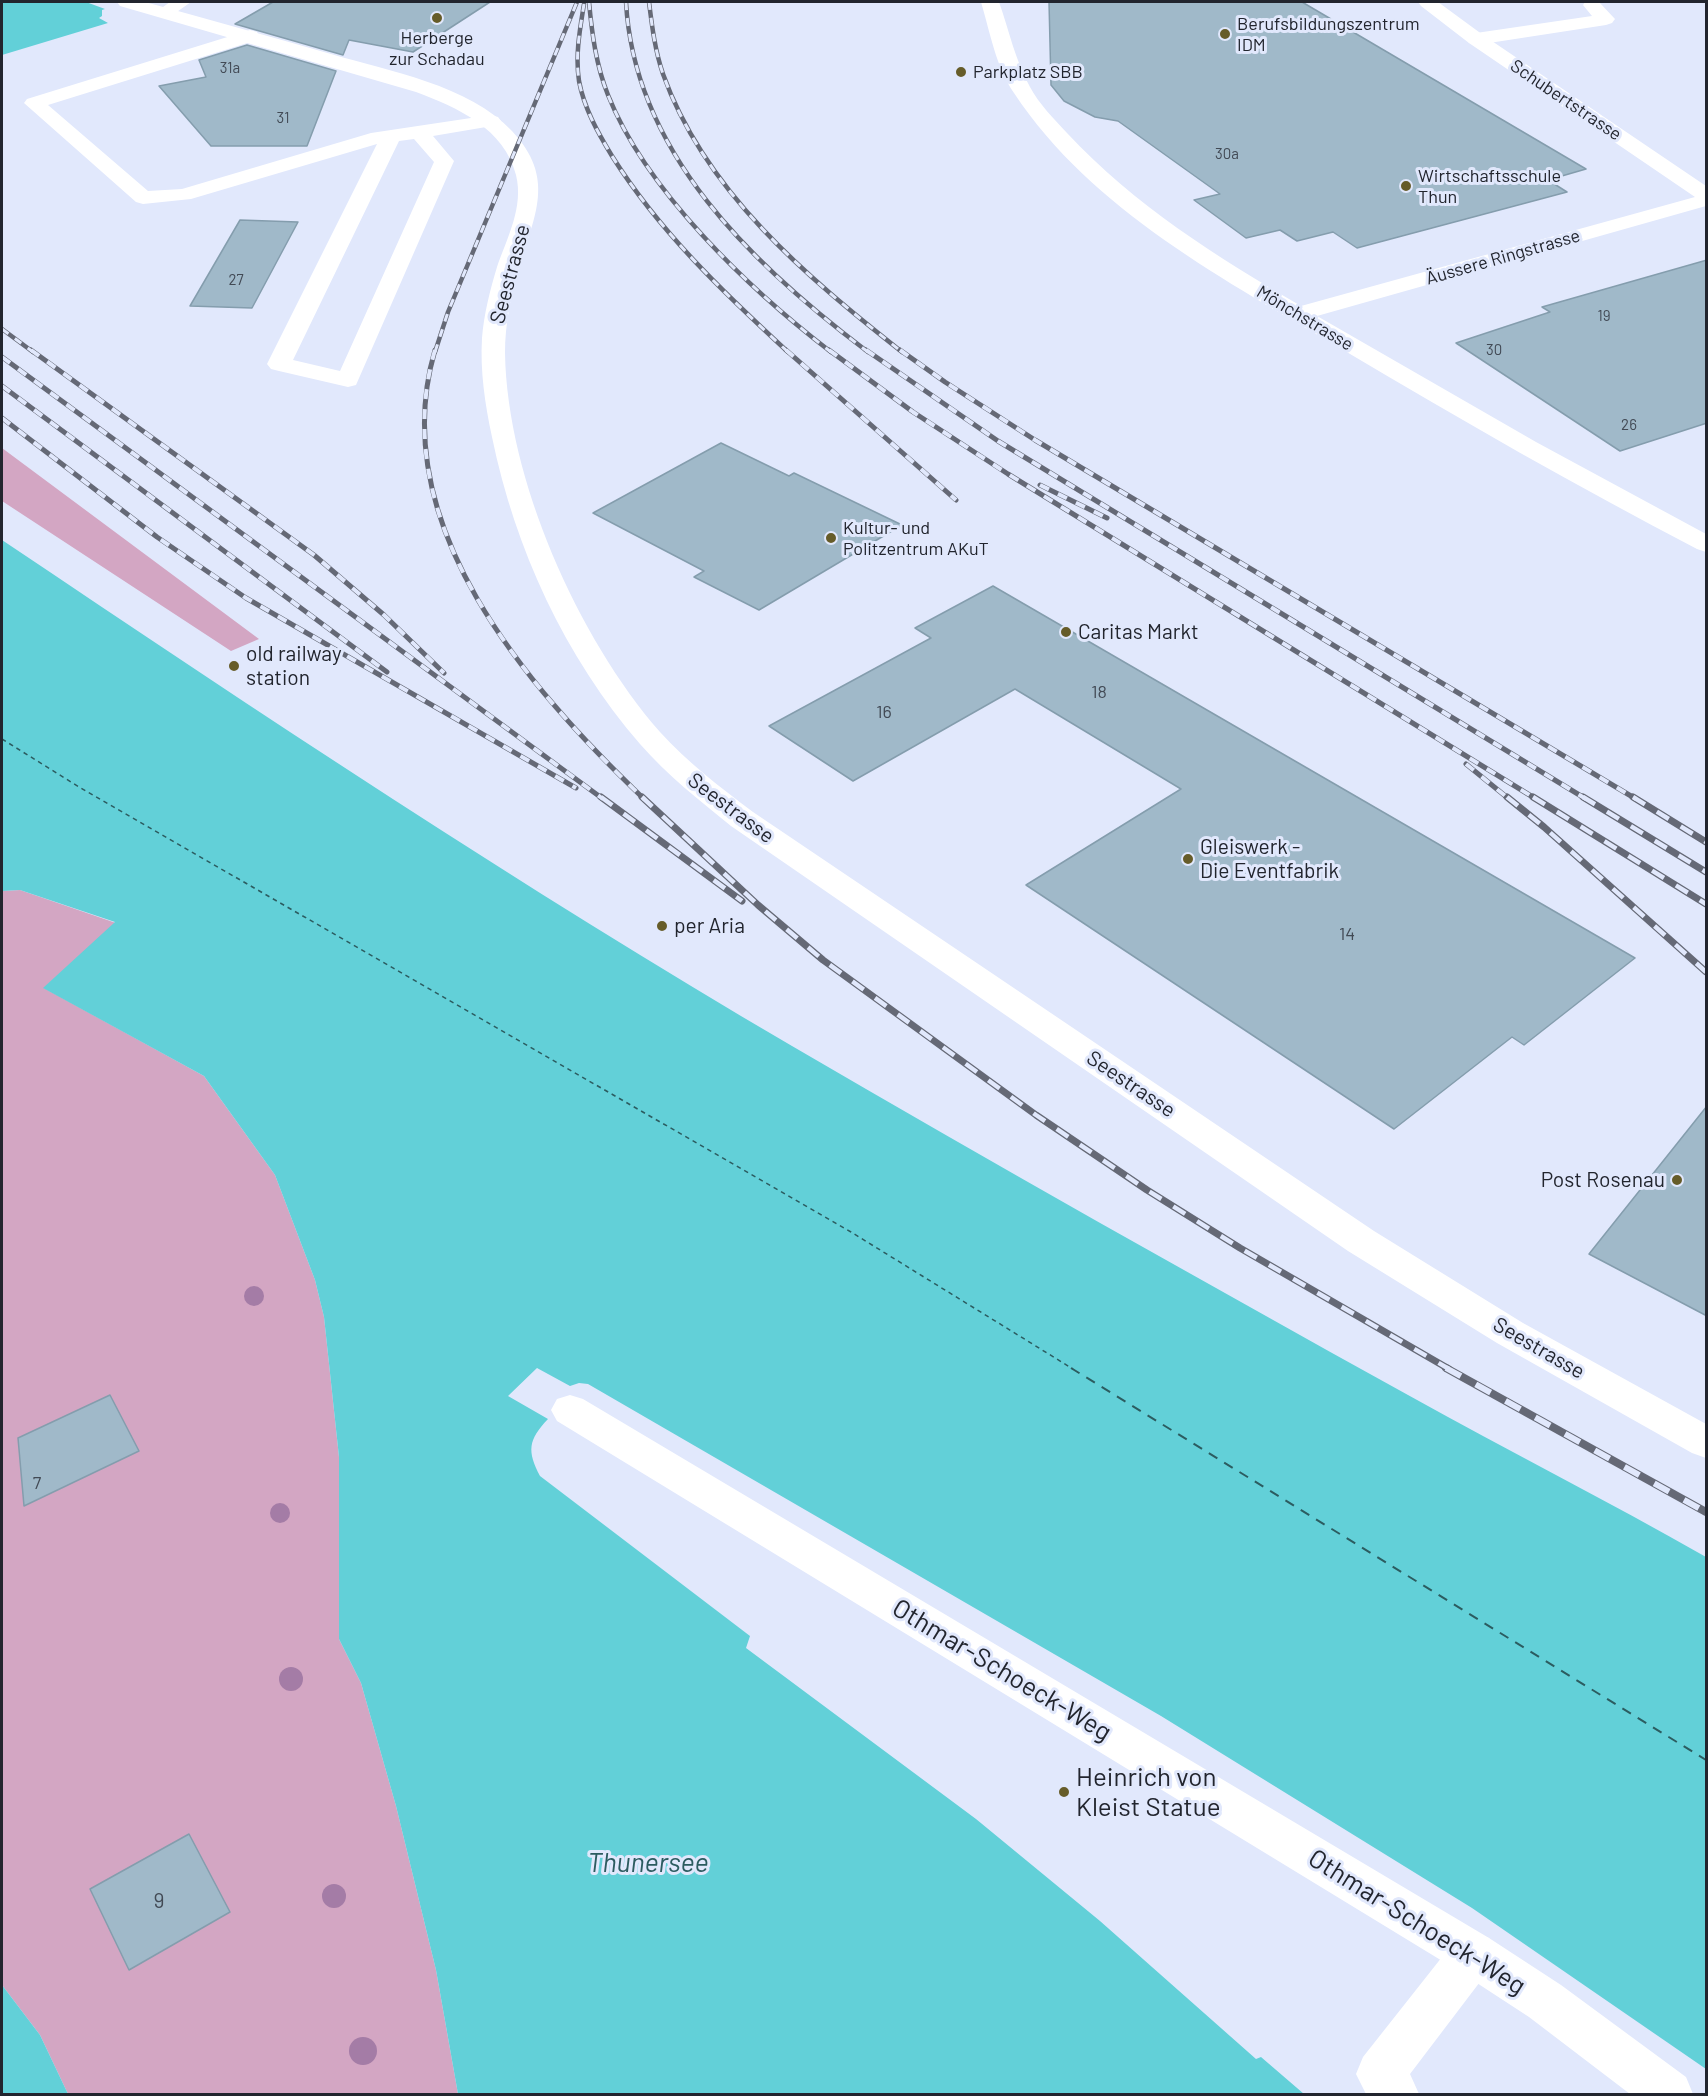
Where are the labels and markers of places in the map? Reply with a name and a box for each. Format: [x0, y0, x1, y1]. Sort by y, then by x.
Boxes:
marker: Herberge zur Schadau [430, 11, 444, 25]
place label: Berufsbildungszentrum IDM [1237, 13, 1420, 56]
place label: Herberge zur Schadau [389, 27, 485, 70]
marker: Berufsbildungszentrum IDM [1218, 27, 1232, 41]
place label: Parkplatz SBB [973, 61, 1083, 83]
marker: Parkplatz SBB [954, 65, 968, 79]
place label: Wirtschaftsschule Thun [1418, 165, 1561, 207]
marker: Wirtschaftsschule Thun [1399, 179, 1413, 193]
place label: Kultur- und Politzentrum AKuT [843, 517, 989, 560]
marker: Kultur- und Politzentrum AKuT [824, 531, 838, 545]
place label: Caritas Markt [1078, 619, 1199, 645]
marker: Caritas Markt [1059, 625, 1073, 639]
place label: old railway station [246, 641, 342, 691]
marker: old railway station [227, 659, 241, 673]
place label: Gleiswerk - Die Eventfabrik [1200, 834, 1339, 884]
marker: Gleiswerk - Die Eventfabrik [1181, 852, 1195, 866]
place label: per Aria [674, 913, 745, 939]
marker: per Aria [655, 919, 669, 933]
place label: Post Rosenau [1541, 1167, 1665, 1193]
marker: Post Rosenau [1670, 1173, 1684, 1187]
place label: Heinrich von Kleist Statue [1076, 1761, 1221, 1822]
marker: Heinrich von Kleist Statue [1057, 1785, 1071, 1799]

